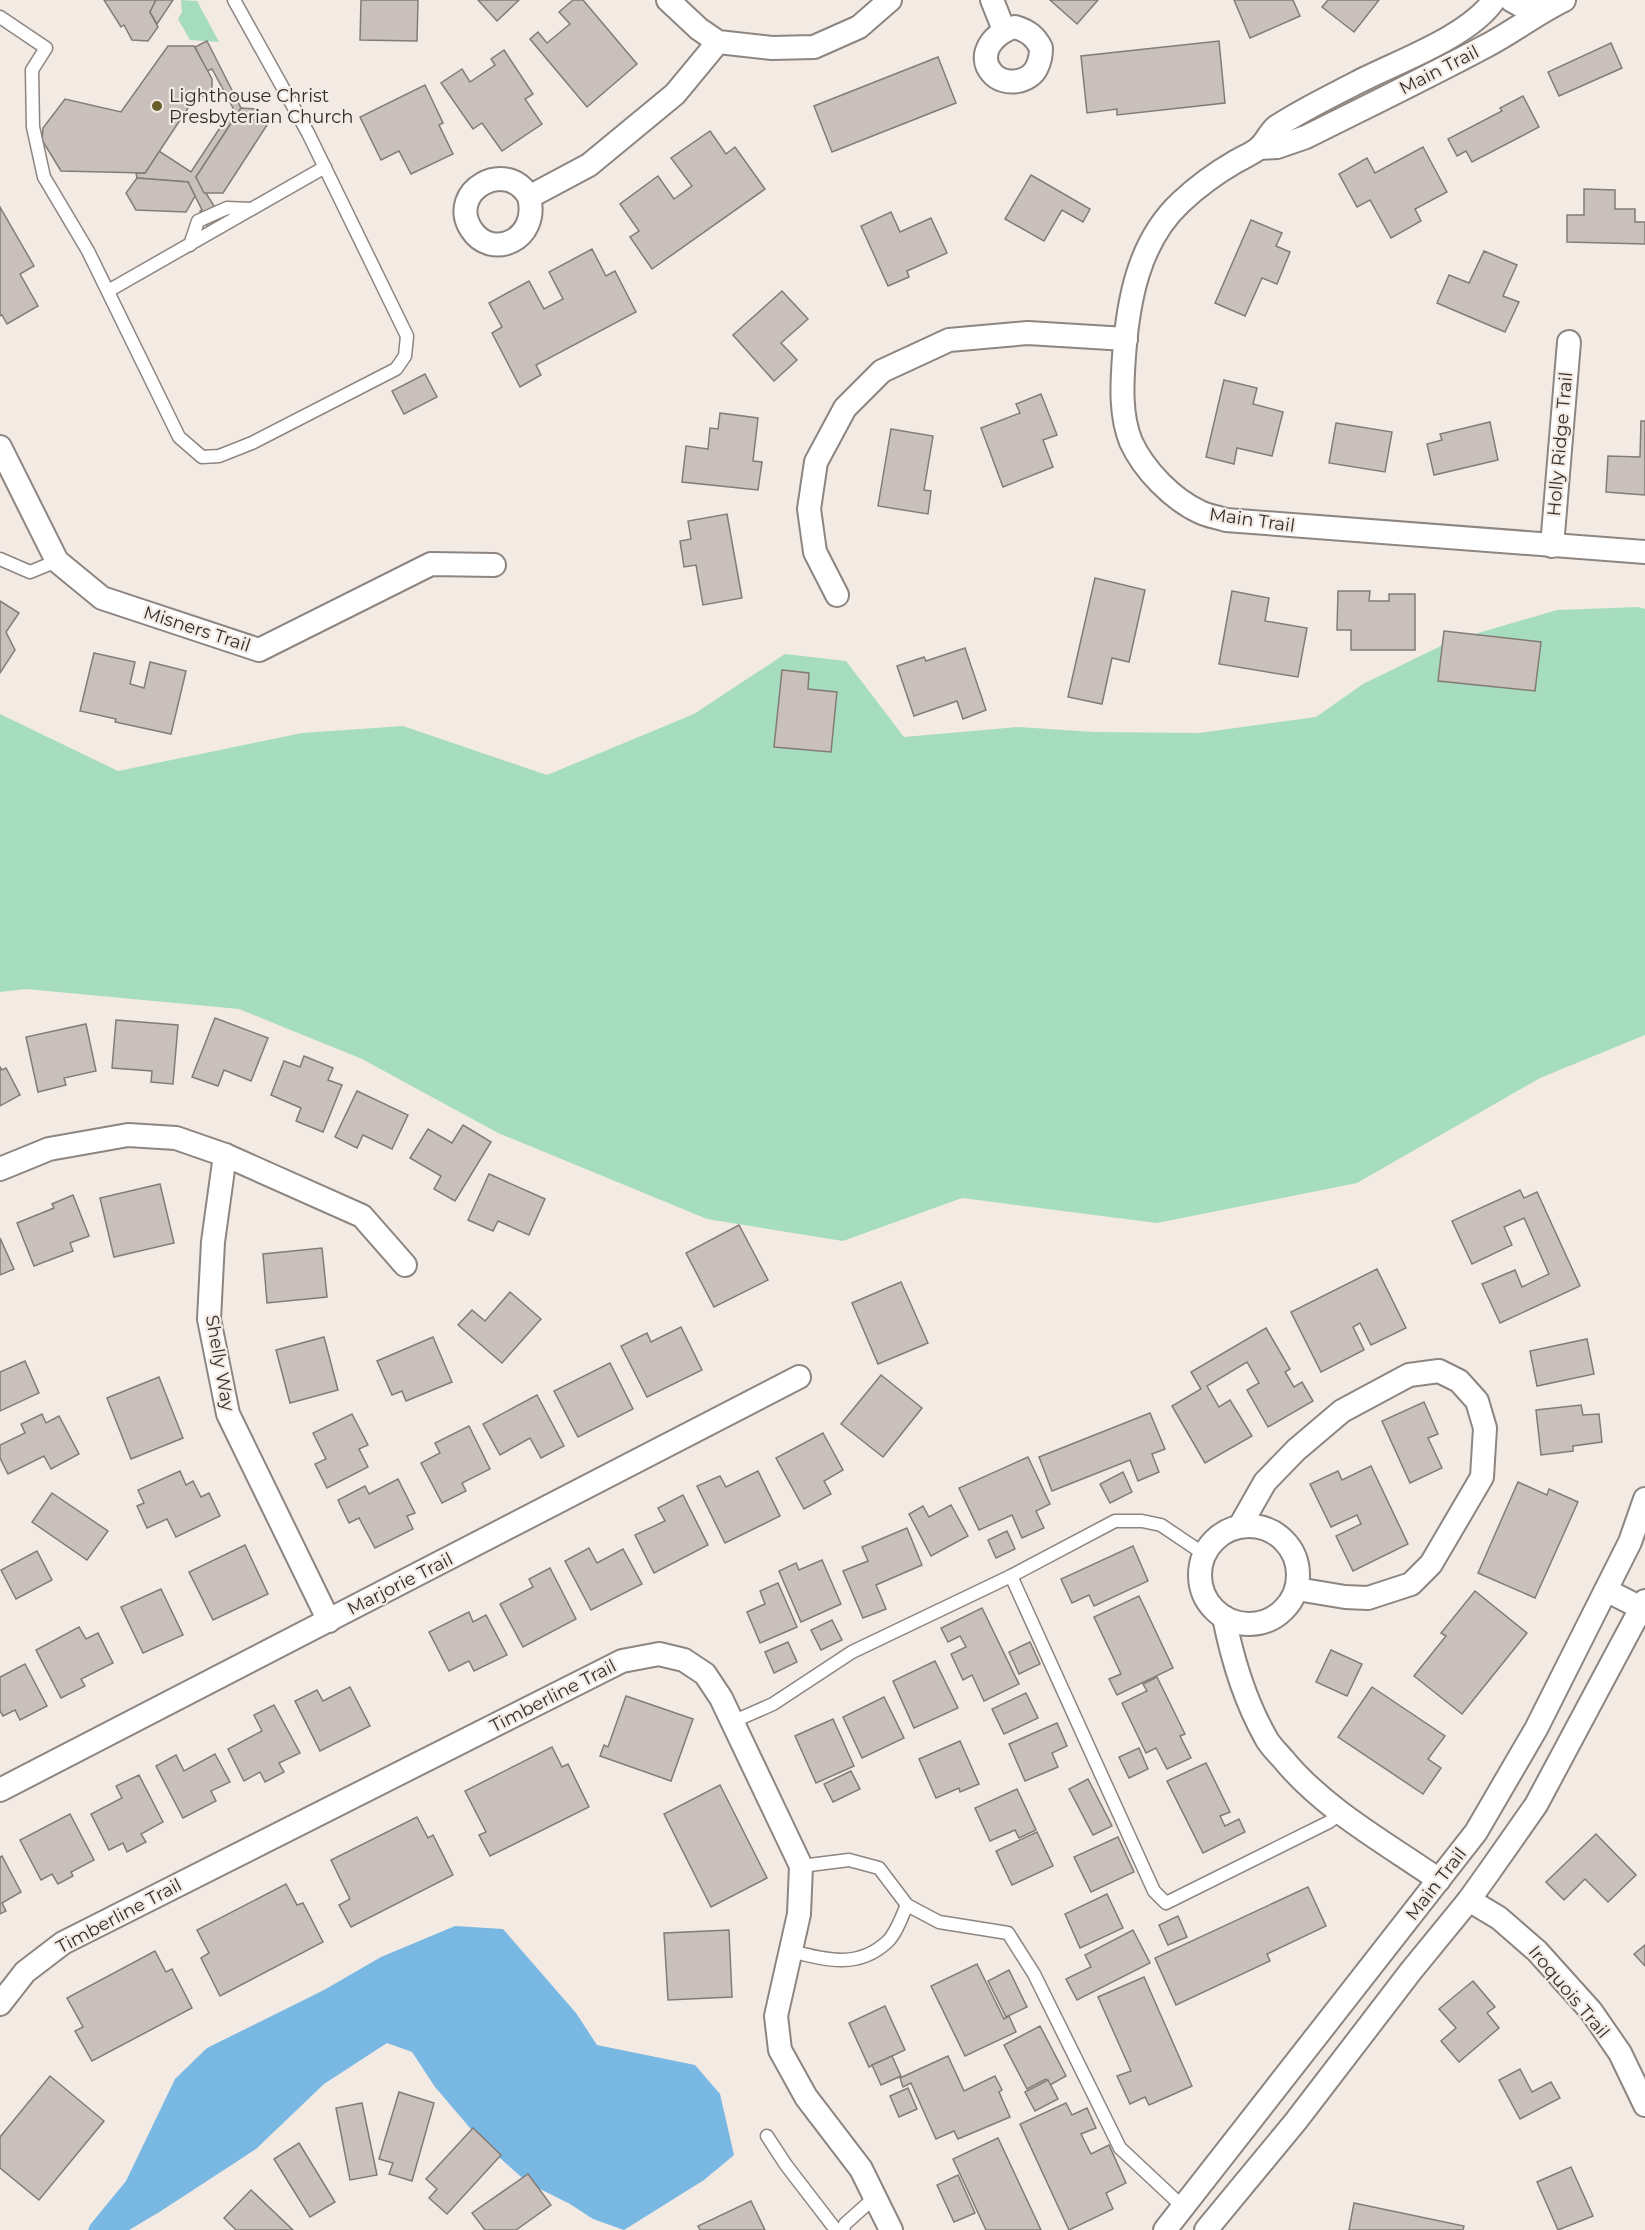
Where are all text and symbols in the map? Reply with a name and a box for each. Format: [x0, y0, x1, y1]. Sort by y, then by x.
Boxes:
street label: Main Trail [1396, 41, 1482, 99]
place label: Lighthouse Christ Presbyterian Church [169, 85, 353, 128]
marker: Lighthouse Christ Presbyterian Church [150, 99, 164, 113]
street label: Holly Ridge Trail [1543, 371, 1577, 517]
street label: Main Trail [1208, 503, 1296, 537]
street label: Misners Trail [141, 601, 253, 657]
street label: Shelly Way [201, 1313, 239, 1413]
street label: Marjorie Trail [343, 1548, 457, 1620]
street label: Timberline Trail [486, 1655, 620, 1737]
street label: Main Trail [1401, 1843, 1471, 1925]
street label: Timberline Trail [53, 1874, 185, 1958]
street label: Iroquois Trail [1524, 1941, 1614, 2043]

